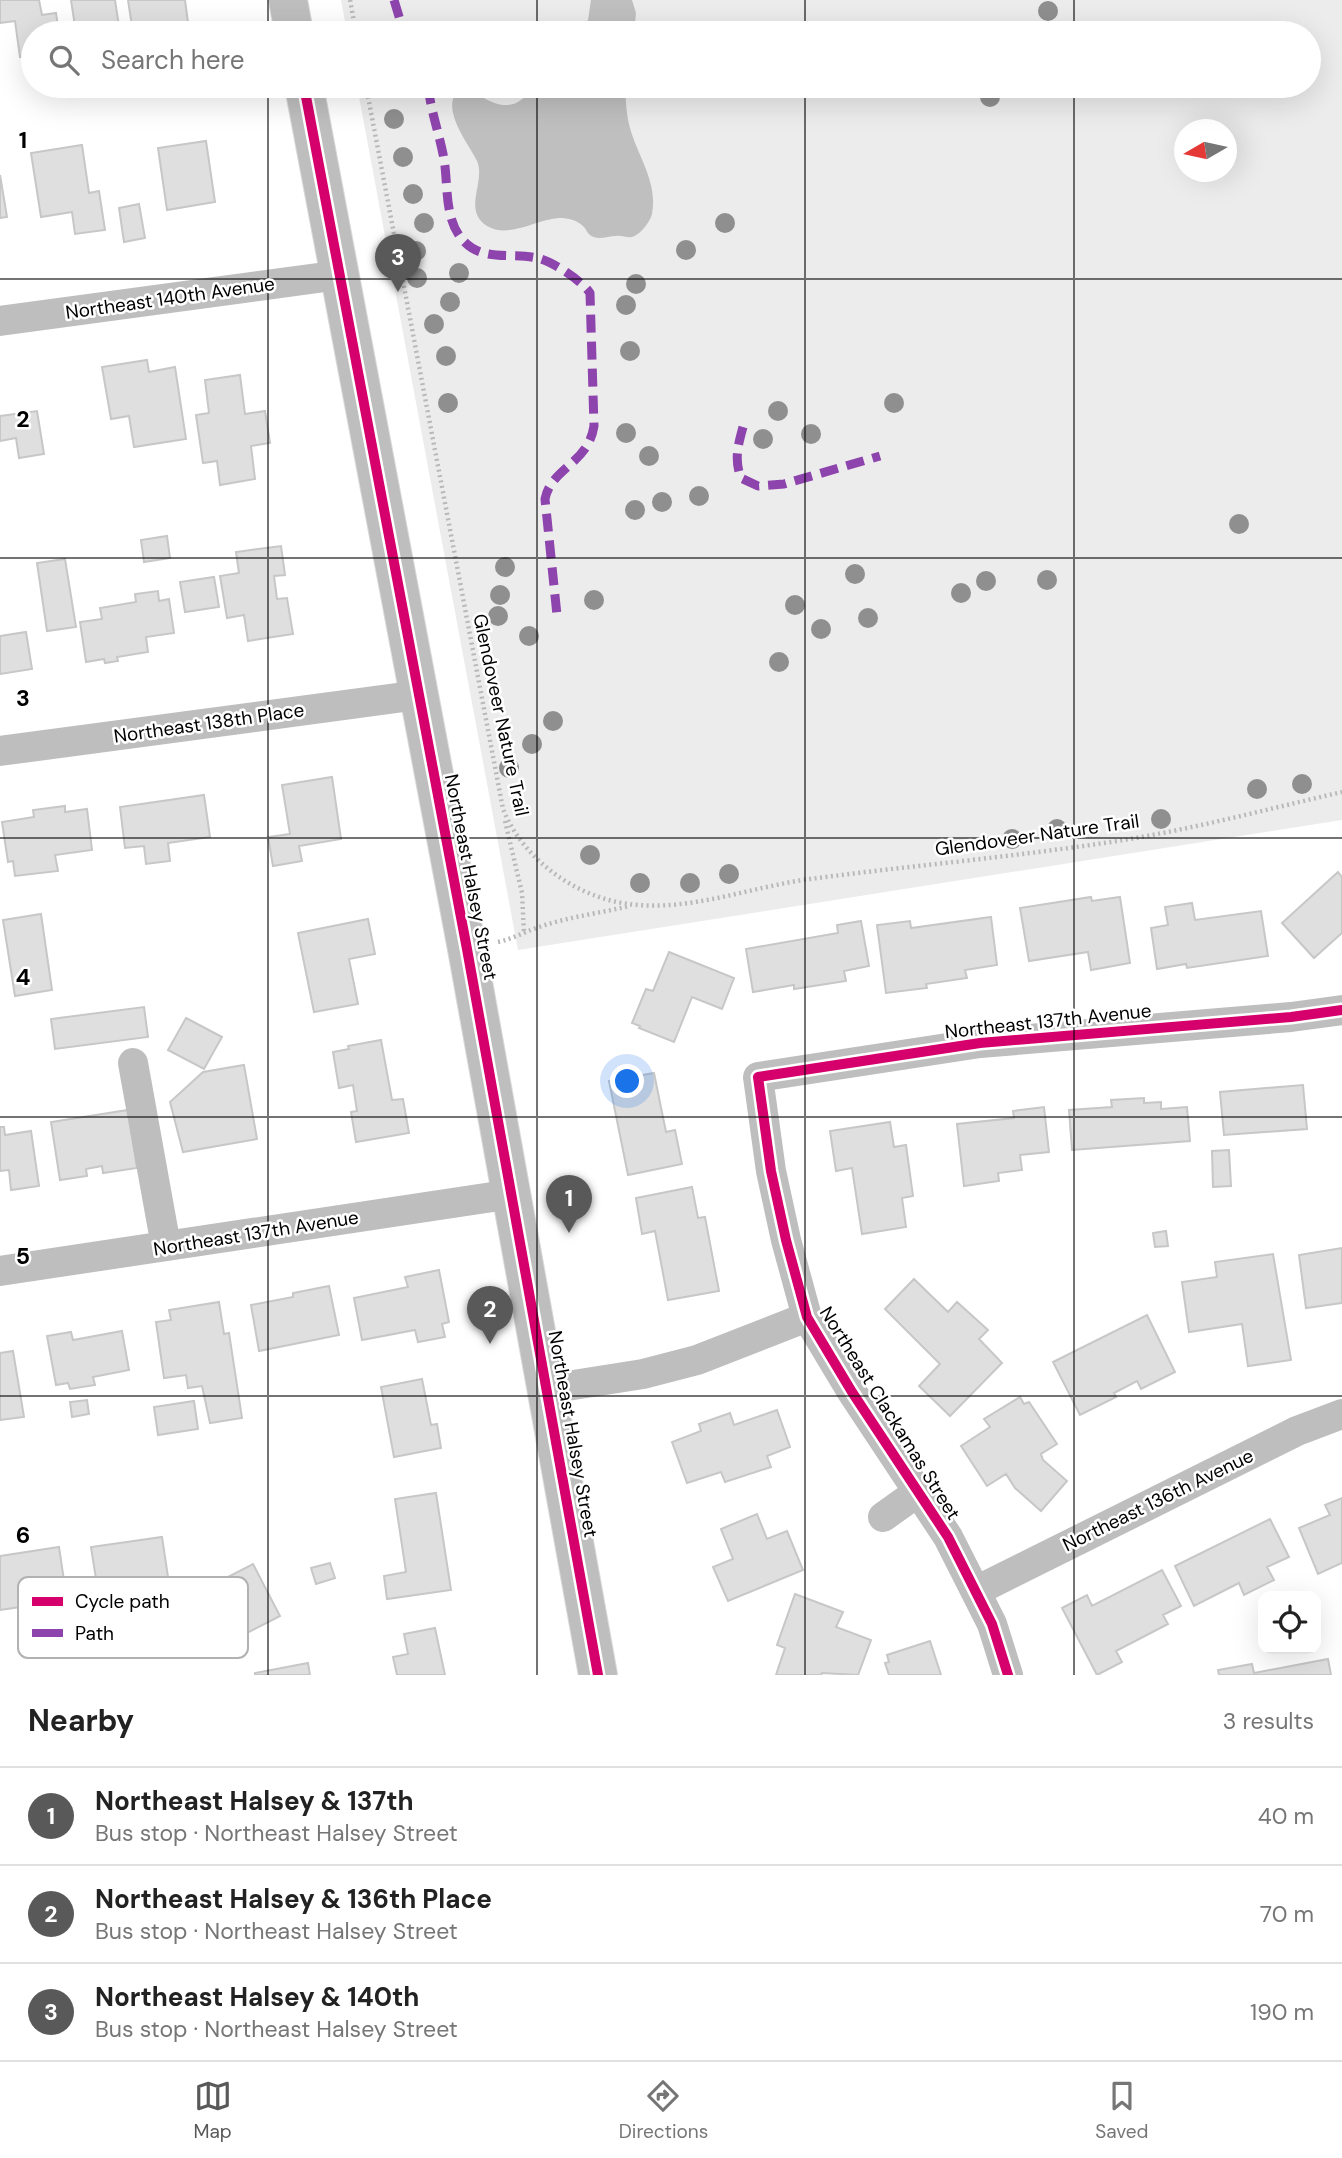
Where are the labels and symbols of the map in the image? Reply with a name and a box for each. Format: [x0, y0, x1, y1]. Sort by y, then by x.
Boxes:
north arrow [1174, 119, 1237, 182]
text: 1 [19, 125, 27, 155]
pin: 3 [375, 234, 421, 292]
street label: Northeast 140th Avenue [64, 271, 276, 325]
text: 2 [16, 404, 30, 434]
street label: Glendoveer Nature Trail [467, 612, 535, 818]
text: 3 [16, 683, 30, 713]
street label: Northeast 138th Place [112, 697, 306, 749]
street label: Northeast Halsey Street [439, 772, 503, 982]
street label: Glendoveer Nature Trail [933, 808, 1141, 862]
text: 4 [16, 962, 31, 992]
street label: Northeast 137th Avenue [943, 998, 1153, 1044]
your location [610, 1064, 644, 1098]
pin: 1 [546, 1175, 592, 1233]
street label: Northeast 137th Avenue [152, 1204, 360, 1262]
text: 5 [16, 1241, 30, 1271]
pin: 2 [467, 1286, 513, 1344]
street label: Northeast Clackamas Street [814, 1302, 966, 1524]
street label: Northeast Halsey Street [543, 1329, 603, 1539]
street label: Northeast 136th Avenue [1058, 1443, 1258, 1557]
text: 6 [16, 1520, 30, 1550]
legend [18, 1577, 248, 1658]
text: Cycle path [75, 1589, 170, 1614]
text: Path [75, 1621, 114, 1646]

